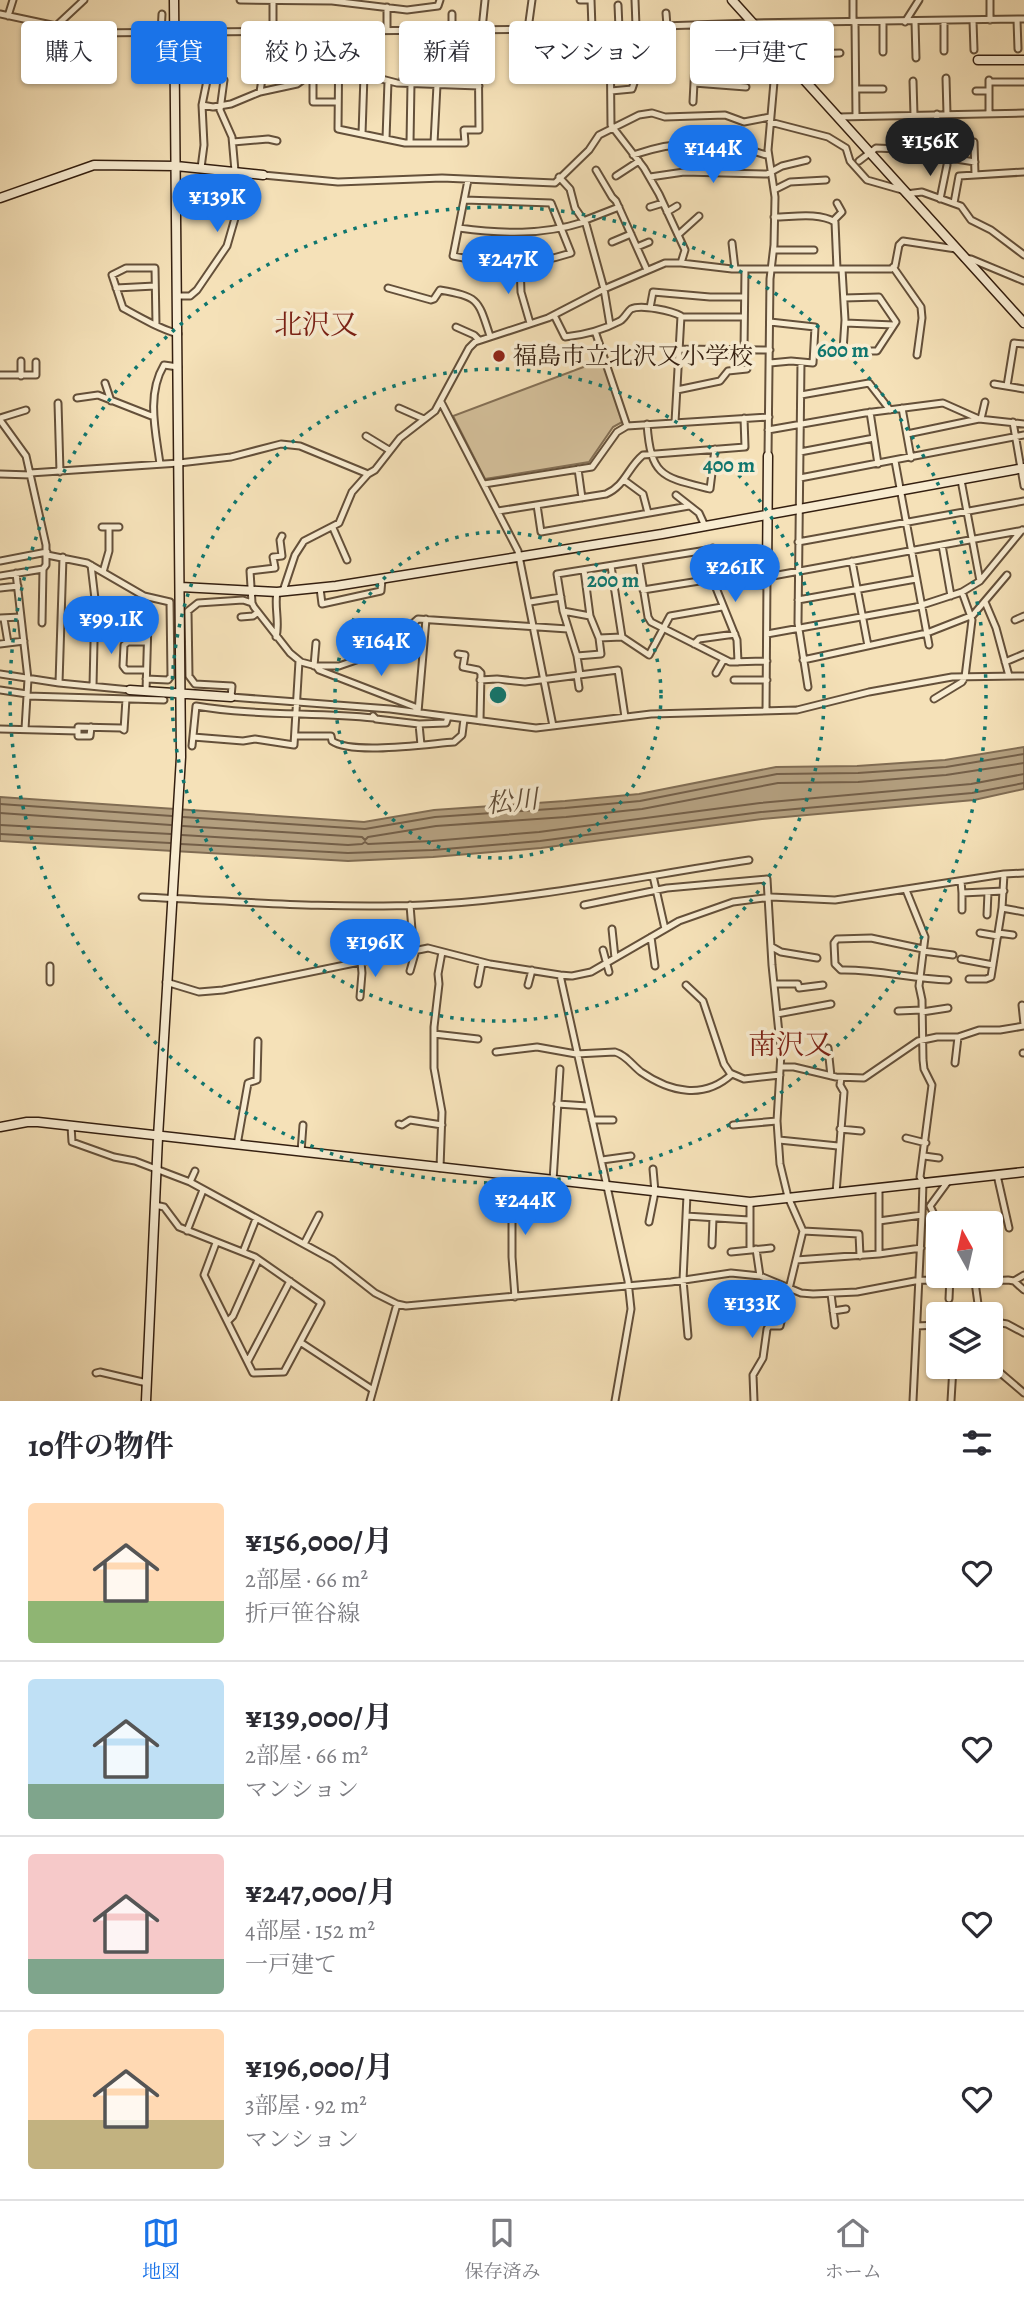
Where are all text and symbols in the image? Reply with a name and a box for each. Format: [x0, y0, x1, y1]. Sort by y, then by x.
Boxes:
chip: 購入 [21, 21, 117, 84]
chip: 賃貸 [131, 21, 227, 84]
chip: 絞り込み [241, 21, 385, 84]
chip: 新着 [399, 21, 495, 84]
chip: マンション [509, 21, 676, 84]
chip: 一戸建て [690, 21, 834, 84]
pin: ¥156K [881, 118, 979, 178]
pin: ¥144K [664, 125, 762, 185]
text: ¥156K [901, 125, 959, 156]
text: ¥144K [684, 132, 742, 163]
pin: ¥139K [168, 174, 266, 234]
text: ¥139K [188, 181, 246, 212]
pin: ¥247K [459, 236, 557, 296]
text: ¥247K [478, 243, 538, 274]
district label: 北沢又 [274, 306, 358, 344]
text: 600 m [817, 336, 869, 364]
place label: 福島市立北沢又小学校 [513, 340, 753, 372]
marker: 福島市立北沢又小学校 [491, 348, 507, 364]
text: 400 m [703, 451, 756, 479]
pin: ¥261K [686, 544, 784, 604]
text: ¥261K [706, 551, 764, 582]
text: 200 m [587, 566, 640, 594]
pin: ¥99.1K [54, 596, 168, 656]
text: ¥99.1K [79, 603, 143, 634]
pin: ¥164K [332, 618, 430, 678]
text: ¥164K [352, 625, 410, 656]
centre of rings [486, 683, 510, 707]
water label: 松川 [484, 781, 543, 822]
pin: ¥196K [326, 920, 424, 979]
text: ¥196K [346, 926, 404, 957]
district label: 南沢又 [748, 1026, 832, 1064]
pin: ¥244K [476, 1178, 574, 1237]
text: ¥244K [494, 1184, 556, 1215]
north arrow [926, 1211, 1003, 1288]
map controls [926, 1211, 1003, 1379]
pin: ¥133K [703, 1280, 801, 1340]
text: ¥133K [724, 1287, 780, 1318]
button: layers [926, 1302, 1003, 1379]
icon: filters [958, 1424, 996, 1462]
text: 10件の物件 [28, 1426, 174, 1466]
text: ¥156,000/月 [245, 1521, 393, 1561]
icon: home [84, 1531, 168, 1615]
icon: heart [958, 1554, 996, 1592]
text: 2部屋 · 66 m² [245, 1564, 368, 1595]
text: 折戸笹谷線 [245, 1598, 360, 1629]
text: ¥139,000/月 [245, 1697, 393, 1737]
icon: home [84, 1707, 168, 1791]
icon: heart [958, 1730, 996, 1768]
text: 2部屋 · 66 m² [245, 1740, 368, 1771]
text: マンション [245, 1774, 359, 1805]
text: ¥247,000/月 [245, 1872, 397, 1912]
icon: home [84, 1882, 168, 1966]
icon: heart [958, 1905, 996, 1943]
text: 4部屋 · 152 m² [245, 1915, 375, 1946]
text: 一戸建て [245, 1949, 337, 1980]
text: ¥196,000/月 [245, 2047, 394, 2087]
icon: home [84, 2057, 168, 2141]
icon: heart [958, 2080, 996, 2118]
text: 3部屋 · 92 m² [245, 2090, 367, 2121]
text: マンション [245, 2124, 359, 2155]
tab: 地図 [142, 2214, 180, 2285]
tab: 保存済み [464, 2214, 541, 2285]
tab: ホーム [825, 2214, 882, 2285]

